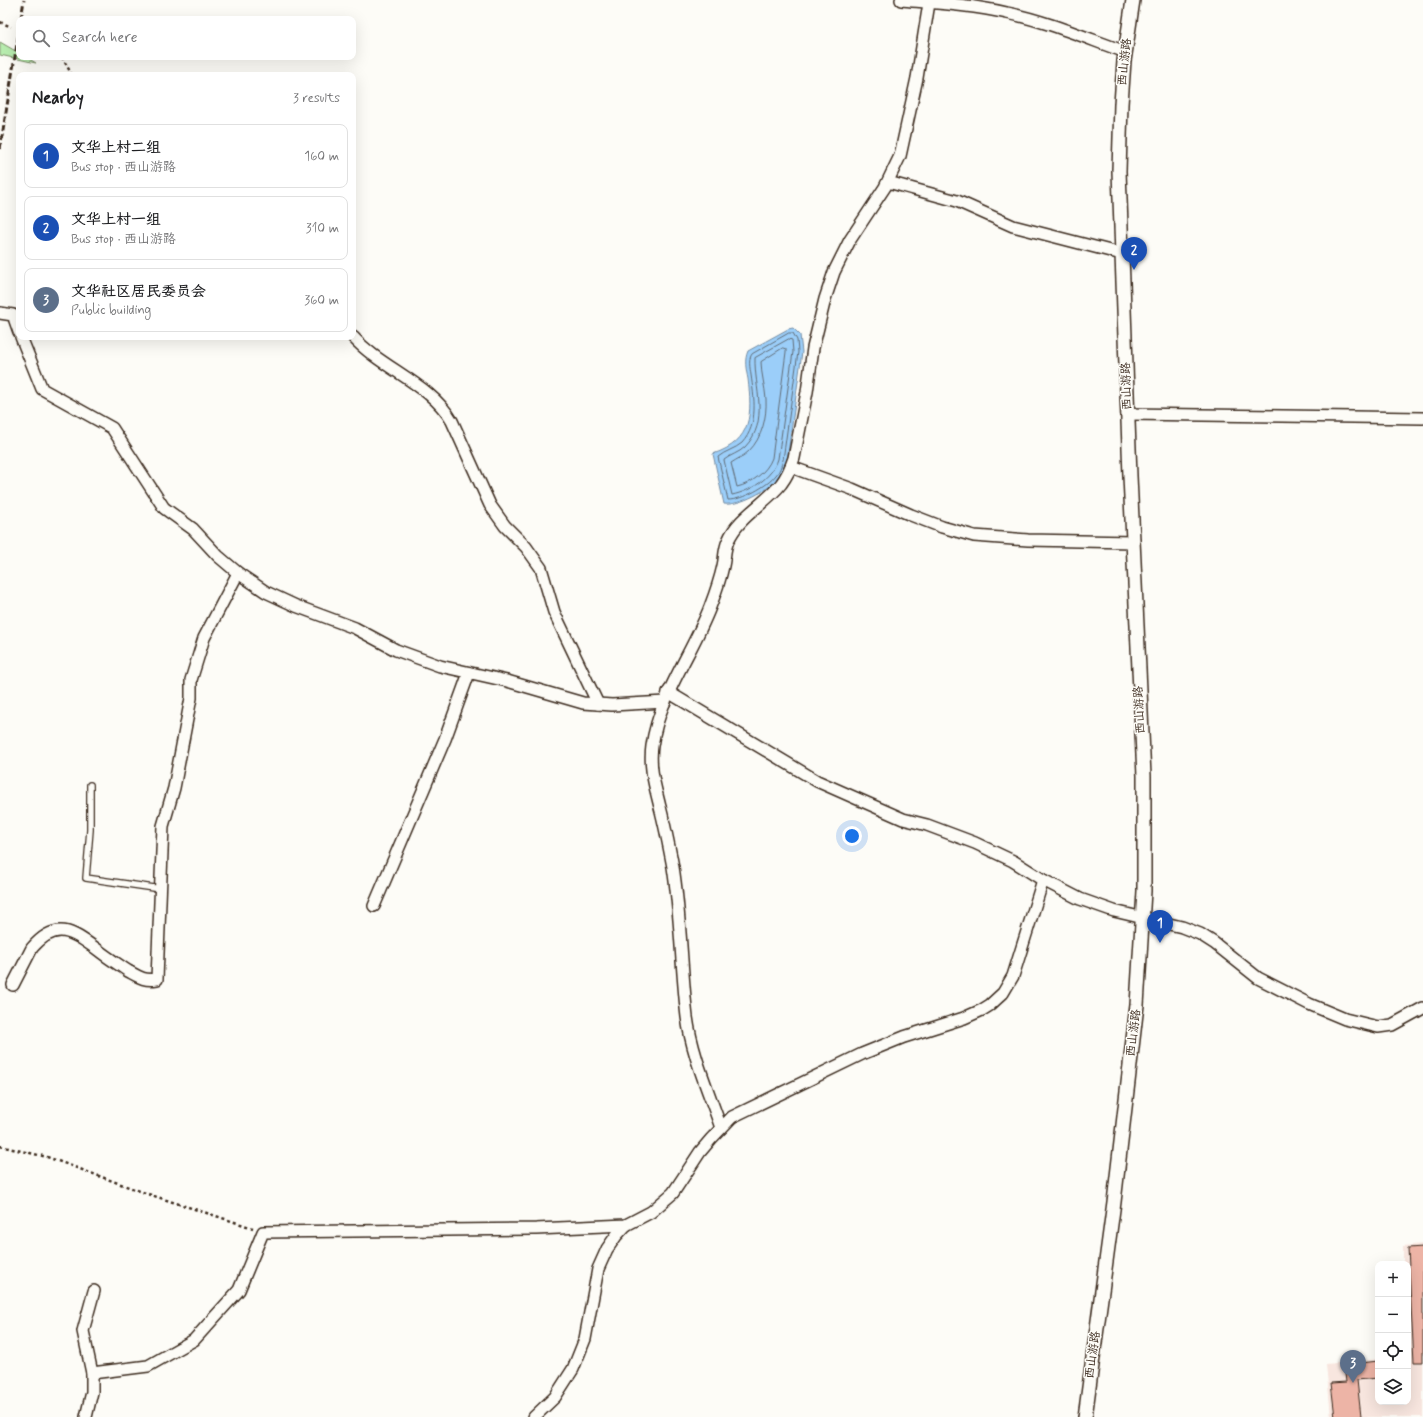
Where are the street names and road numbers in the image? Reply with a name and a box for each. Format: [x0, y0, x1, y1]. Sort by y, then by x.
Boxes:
street label: 西山游路 [1115, 37, 1135, 87]
street label: 西山游路 [1118, 362, 1136, 410]
street label: 西山游路 [1131, 686, 1149, 734]
street label: 西山游路 [1123, 1008, 1145, 1058]
street label: 西山游路 [1082, 1330, 1104, 1380]

